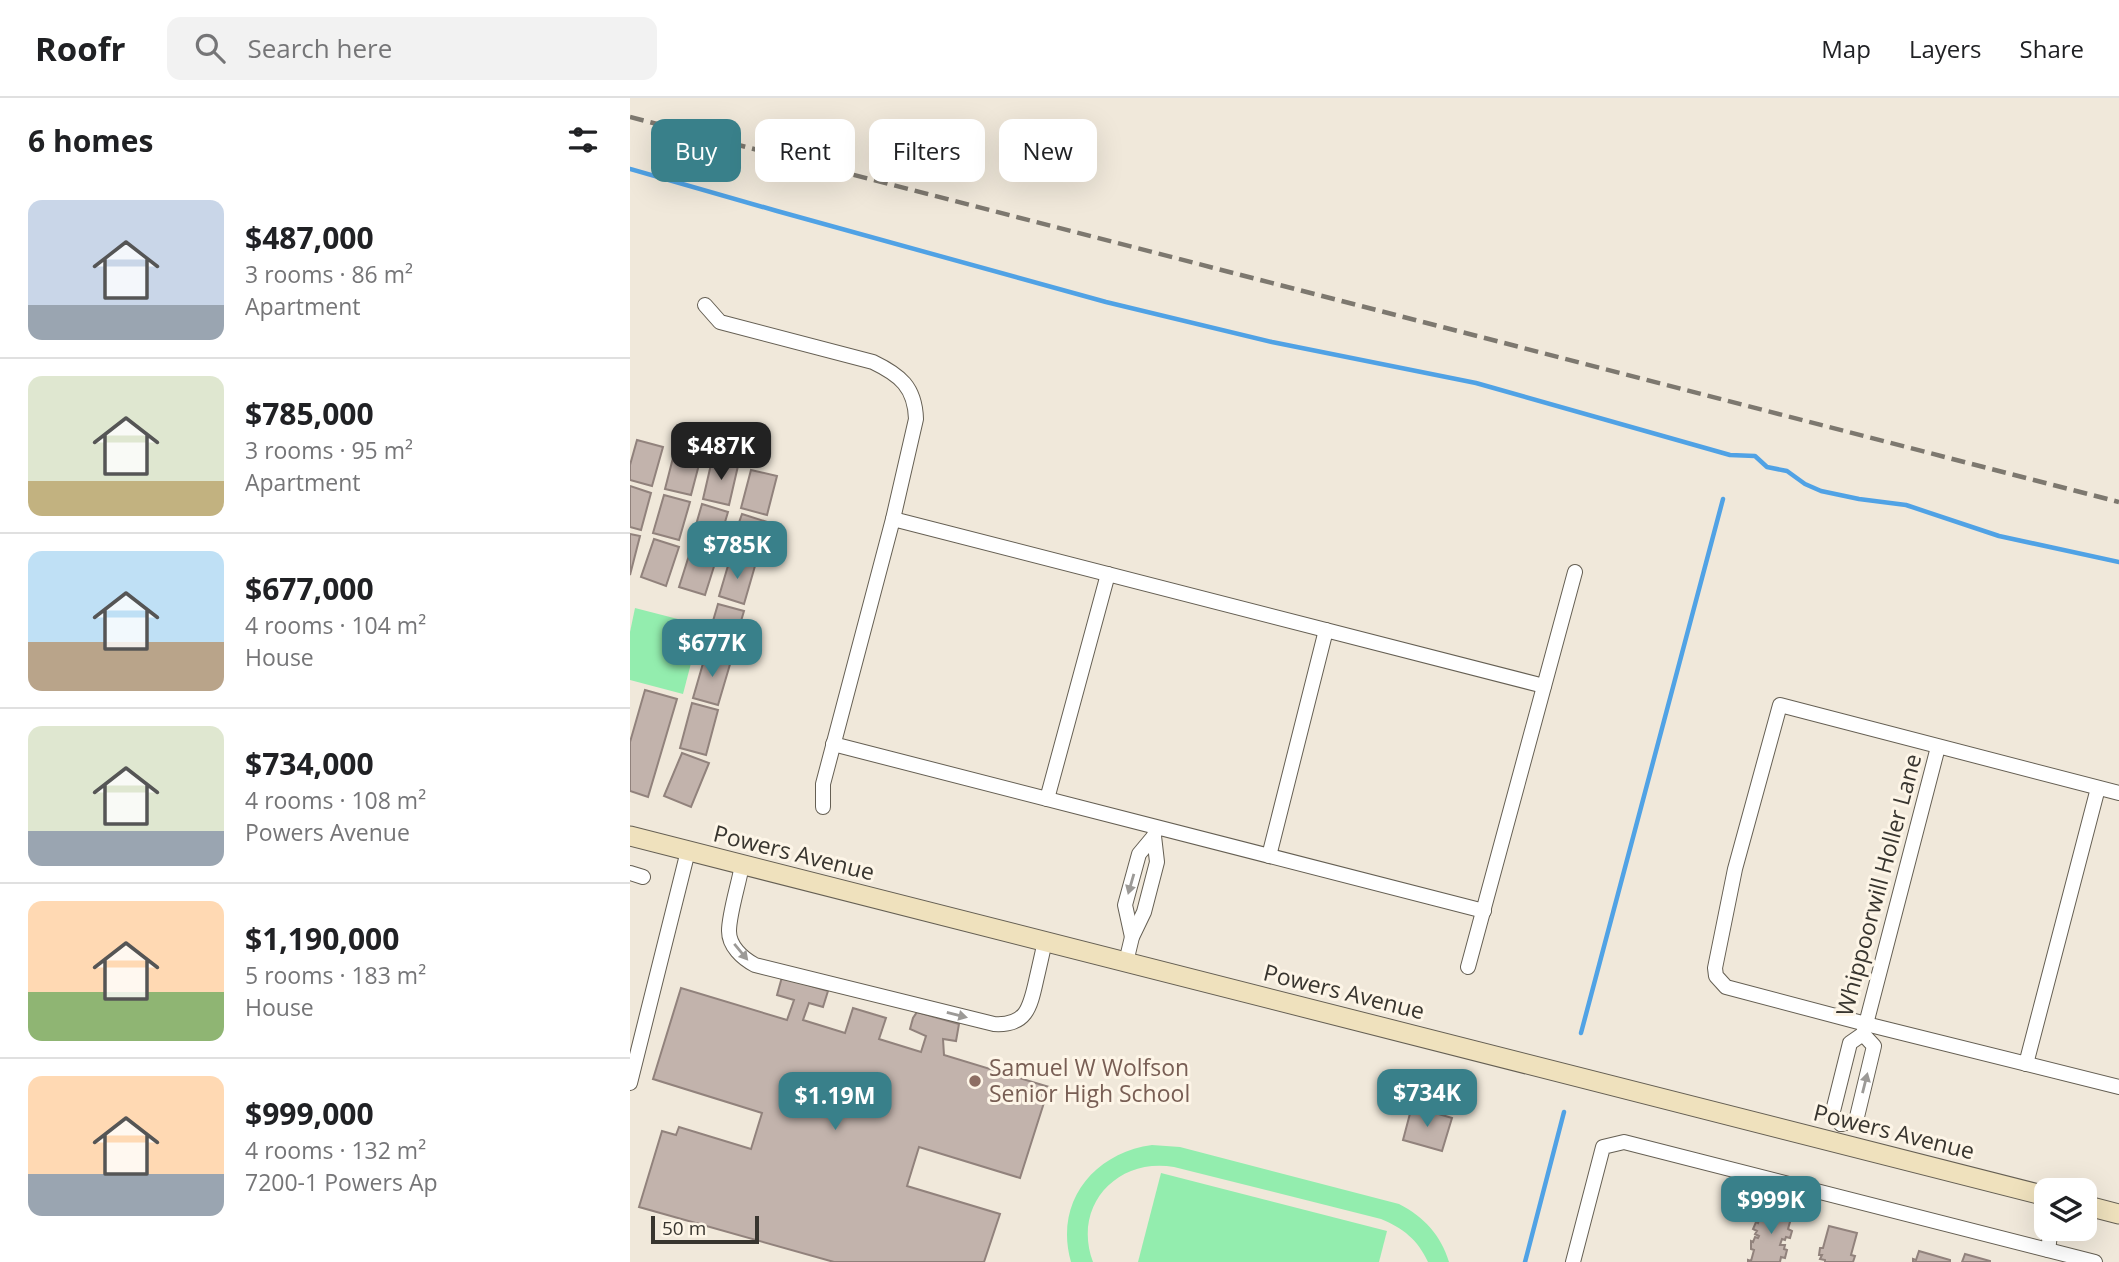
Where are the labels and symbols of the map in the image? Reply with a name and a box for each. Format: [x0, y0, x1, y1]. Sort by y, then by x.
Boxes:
pin: $487K [672, 422, 770, 482]
pin: $785K [688, 522, 786, 581]
pin: $677K [663, 620, 761, 679]
street label: Whippoorwill Holler Lane [1828, 750, 1928, 1019]
street label: Powers Avenue [710, 817, 878, 887]
one-way arrow [1125, 873, 1136, 895]
one-way arrow [733, 943, 748, 961]
street label: Powers Avenue [1260, 956, 1428, 1026]
one-way arrow [946, 1010, 968, 1021]
place label: Samuel W Wolfson Senior High School [989, 1051, 1190, 1109]
pin: $734K [1378, 1070, 1476, 1129]
one-way arrow [1860, 1071, 1871, 1093]
pin: $1.19M [778, 1072, 892, 1132]
marker: Samuel W Wolfson Senior High School [967, 1073, 983, 1089]
street label: Powers Avenue [1810, 1096, 1978, 1166]
pin: $999K [1722, 1176, 1820, 1236]
scale bar [651, 1213, 760, 1245]

